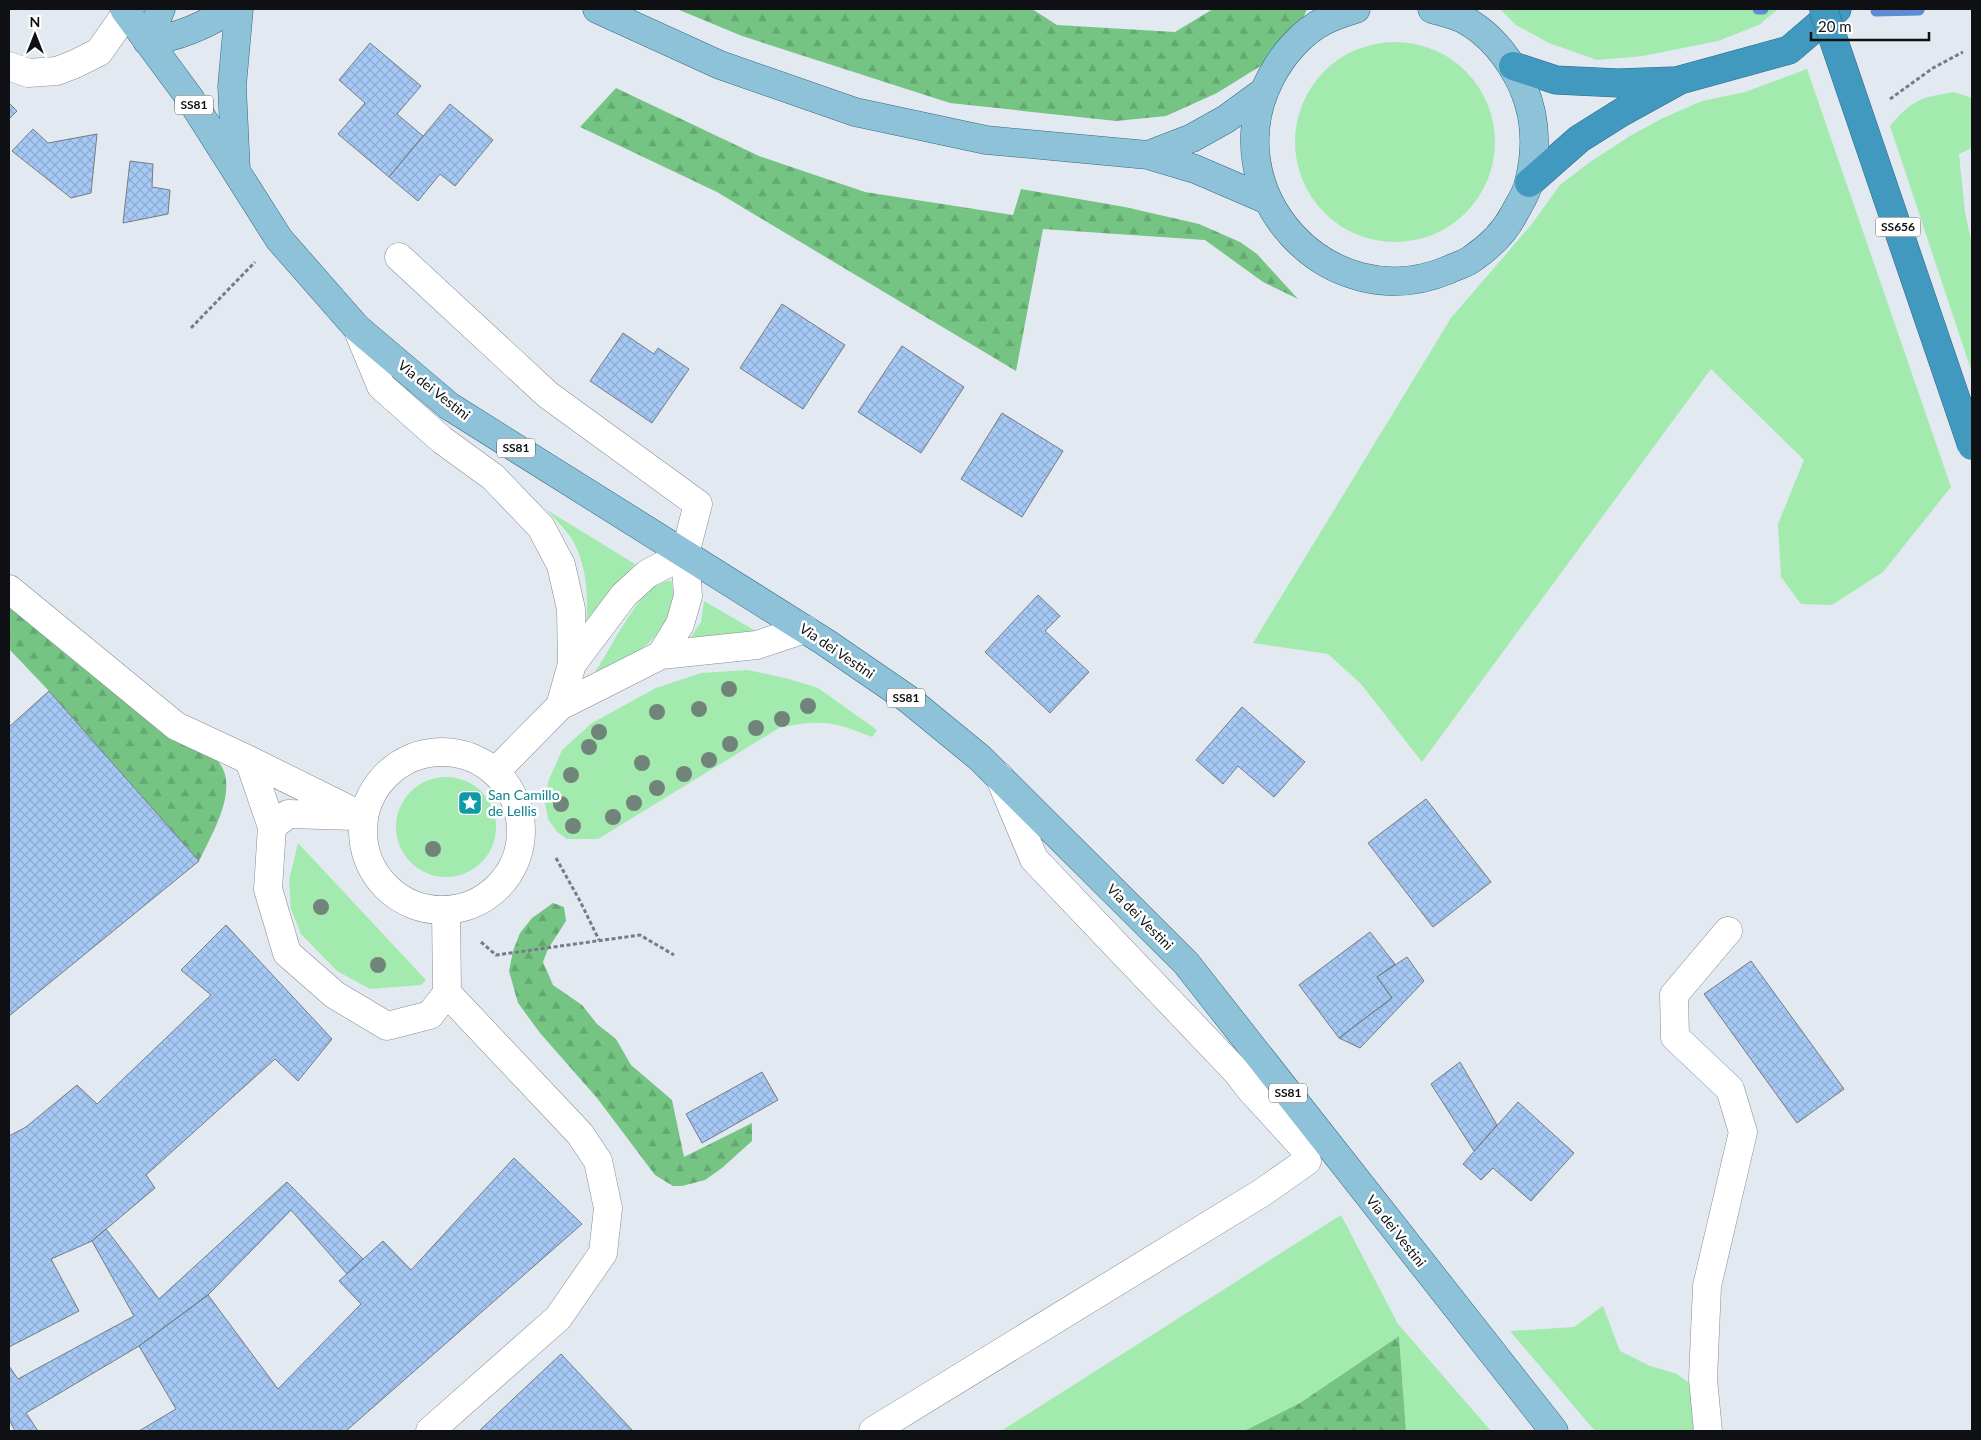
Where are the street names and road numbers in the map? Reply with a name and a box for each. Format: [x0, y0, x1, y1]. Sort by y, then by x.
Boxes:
road number: SS81 [175, 96, 213, 114]
road number: SS656 [1876, 218, 1920, 236]
street label: Via dei Vestini [395, 356, 474, 423]
road number: SS81 [497, 438, 535, 458]
street label: Via dei Vestini [797, 619, 878, 682]
road number: SS81 [887, 688, 925, 708]
street label: Via dei Vestini [1104, 880, 1177, 953]
road number: SS81 [1269, 1084, 1307, 1102]
street label: Via dei Vestini [1363, 1191, 1430, 1270]

